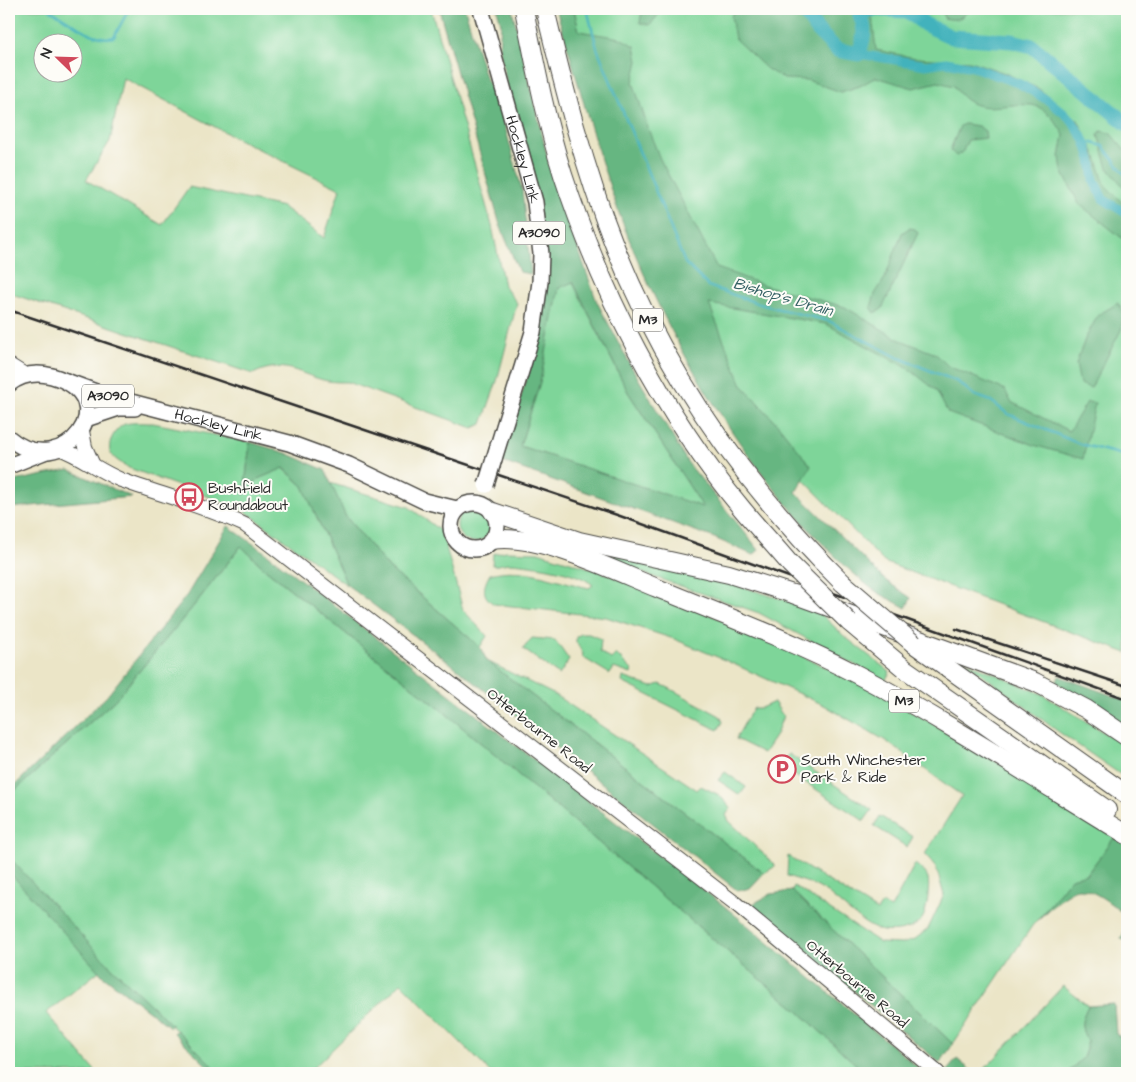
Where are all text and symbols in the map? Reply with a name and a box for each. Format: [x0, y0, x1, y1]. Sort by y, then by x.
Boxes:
north arrow [32, 32, 82, 82]
text: N [36, 45, 58, 61]
street label: Hockley Link [501, 113, 545, 206]
road number: A3090 [513, 222, 565, 244]
water label: Bishop's Drain [731, 272, 837, 322]
road number: M3 [633, 308, 663, 332]
road number: A3090 [82, 384, 134, 408]
street label: Hockley Link [172, 403, 265, 446]
place label: Bushfield Roundabout [208, 478, 288, 516]
bus stop icon: Bushfield Roundabout [174, 482, 204, 512]
street label: Otterbourne Road [482, 684, 596, 779]
road number: M3 [889, 689, 919, 712]
place label: South Winchester Park & Ride [801, 750, 925, 788]
parking icon: South Winchester Park & Ride [767, 754, 797, 784]
street label: Otterbourne Road [801, 935, 913, 1033]

